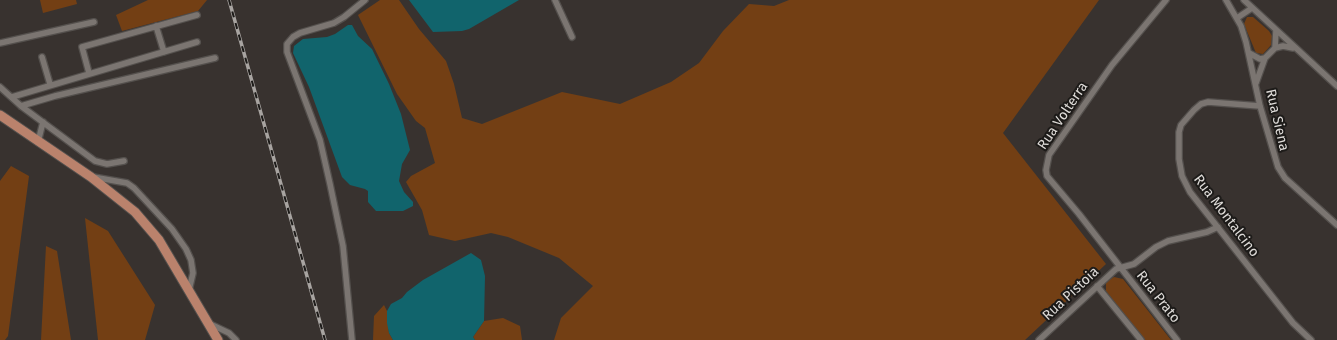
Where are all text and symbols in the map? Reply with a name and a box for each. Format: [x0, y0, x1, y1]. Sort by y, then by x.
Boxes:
street label: Rua Volterra [1034, 79, 1092, 153]
street label: Rua Siena [1262, 87, 1292, 153]
street label: Rua Montalcino [1190, 172, 1262, 260]
street label: Rua Pistoia [1039, 264, 1103, 324]
street label: Rua Prato [1132, 268, 1184, 326]

